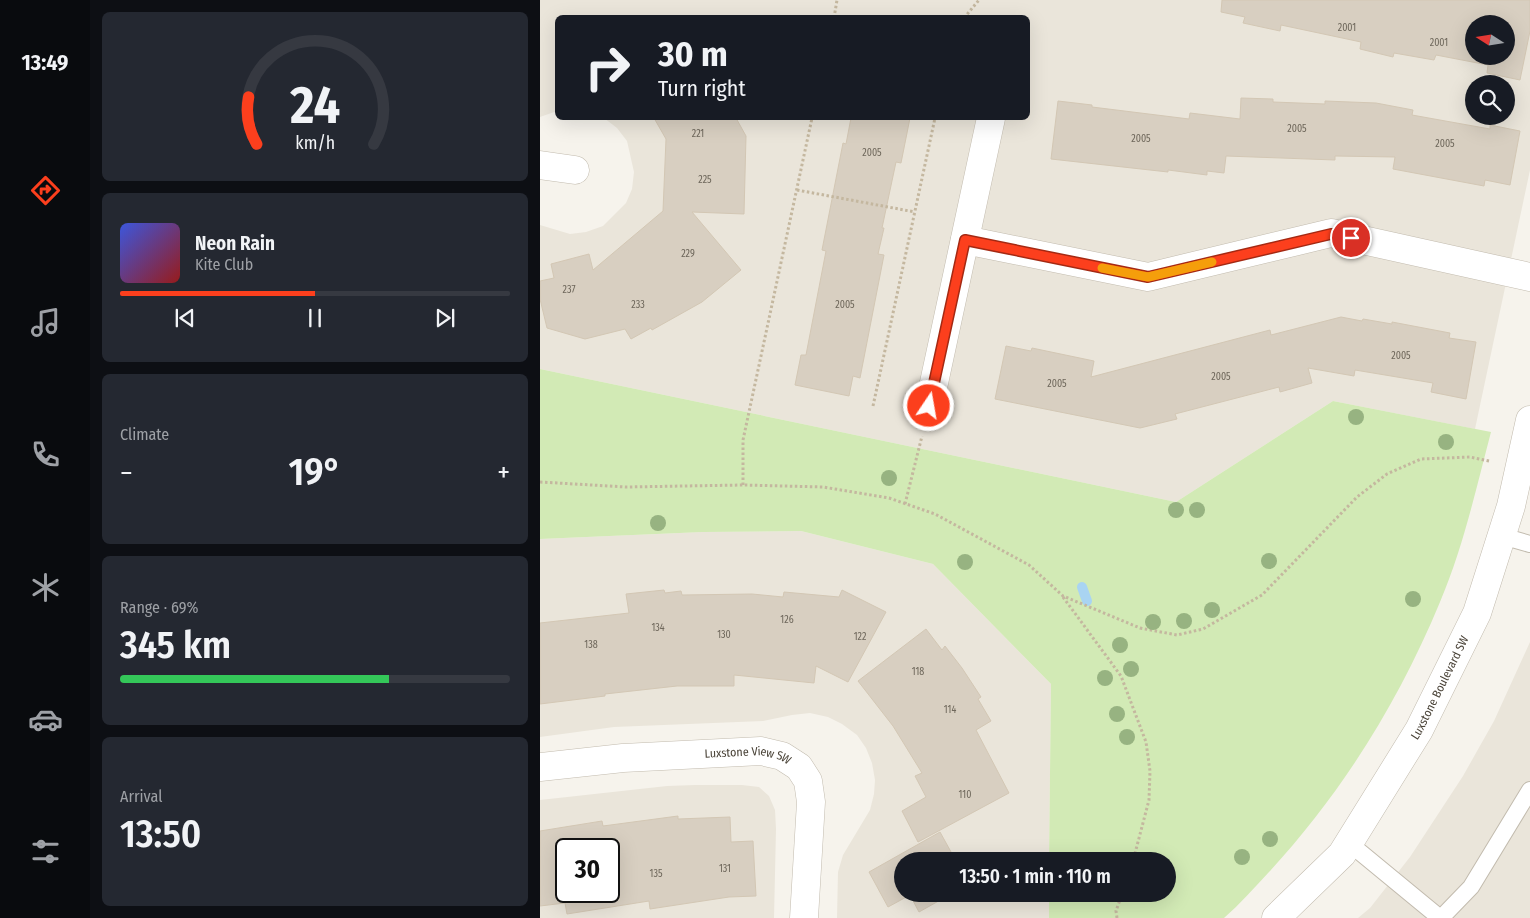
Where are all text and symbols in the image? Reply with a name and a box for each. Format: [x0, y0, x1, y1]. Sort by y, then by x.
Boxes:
north arrow [1465, 15, 1515, 65]
map controls [1465, 15, 1515, 125]
house number: 2001 [1338, 22, 1356, 34]
text: 30 m [658, 33, 728, 75]
icon: right [575, 35, 640, 100]
house number: 2001 [1430, 37, 1448, 49]
text: 13:49 [22, 49, 68, 76]
text: 24 [289, 74, 340, 137]
text: Turn right [658, 75, 746, 102]
button: search [1465, 75, 1515, 125]
house number: 2005 [1287, 123, 1307, 135]
house number: 221 [692, 128, 704, 140]
text: km/h [295, 132, 335, 154]
house number: 2005 [1131, 133, 1151, 145]
house number: 2005 [1435, 138, 1455, 150]
house number: 2005 [862, 147, 882, 159]
icon: directions [28, 173, 63, 208]
house number: 225 [698, 174, 712, 186]
pin [1330, 217, 1372, 259]
icon: arrive [1337, 224, 1365, 252]
text: Neon Rain [195, 232, 275, 255]
house number: 229 [681, 248, 695, 260]
text: Kite Club [195, 255, 253, 274]
house number: 237 [563, 284, 575, 296]
house number: 233 [631, 299, 645, 311]
house number: 2005 [835, 299, 855, 311]
icon: previous [171, 304, 199, 332]
icon: pause [301, 304, 329, 332]
icon: next [431, 304, 459, 332]
icon: music [28, 305, 63, 340]
house number: 2005 [1391, 350, 1411, 362]
house number: 2005 [1211, 371, 1231, 383]
house number: 2005 [1047, 378, 1067, 390]
position arrow [902, 379, 954, 431]
text: Climate [120, 425, 169, 444]
icon: phone [28, 437, 63, 472]
text: 19° [288, 449, 341, 495]
text: − [120, 456, 133, 489]
text: + [497, 456, 510, 489]
icon: climate [28, 570, 63, 605]
text: Range · 69% [120, 598, 198, 617]
house number: 126 [780, 614, 794, 626]
text: 345 km [120, 622, 231, 668]
house number: 134 [651, 622, 665, 634]
house number: 130 [717, 629, 731, 641]
house number: 122 [854, 631, 867, 643]
street label: Luxstone Boulevard SW [1408, 634, 1472, 742]
house number: 138 [584, 639, 598, 651]
house number: 118 [912, 666, 924, 678]
icon: car [28, 702, 63, 737]
house number: 114 [944, 704, 956, 716]
street label: Luxstone View SW [704, 744, 794, 767]
text: Arrival [120, 787, 162, 806]
house number: 110 [959, 789, 971, 801]
text: 13:50 [120, 811, 201, 857]
icon: filters [28, 834, 63, 869]
speed limit sign: 30 [555, 838, 620, 903]
house number: 131 [719, 863, 731, 875]
text: 13:50 · 1 min · 110 m [959, 865, 1111, 888]
house number: 135 [650, 868, 663, 880]

